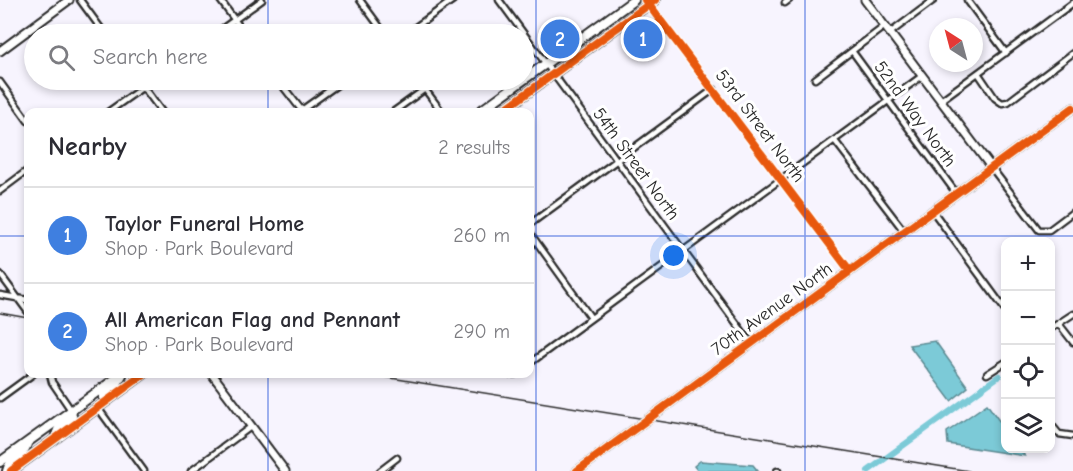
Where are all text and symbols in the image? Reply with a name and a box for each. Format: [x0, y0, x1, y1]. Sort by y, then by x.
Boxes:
pin: 2 [540, 16, 580, 62]
pin: 1 [624, 16, 662, 62]
north arrow [929, 18, 983, 72]
search box [24, 24, 534, 90]
icon: search [45, 41, 78, 74]
text: Search here [93, 44, 208, 70]
street label: 52nd Way North [870, 57, 960, 171]
street label: 53rd Street North [711, 66, 809, 186]
street label: 54th Street North [588, 104, 684, 224]
text: Nearby [48, 132, 127, 162]
text: 2 results [438, 136, 510, 159]
text: Taylor Funeral Home [105, 211, 304, 237]
text: 1 [64, 224, 71, 247]
text: 260 m [453, 224, 510, 247]
text: Shop · Park Boulevard [105, 237, 294, 260]
map controls [1001, 237, 1055, 453]
button: + [1001, 237, 1055, 291]
your location [659, 241, 688, 270]
street label: 70th Avenue North [707, 258, 837, 360]
button: − [1001, 291, 1055, 345]
text: All American Flag and Pennant [105, 307, 400, 333]
text: 2 [63, 320, 72, 343]
text: 290 m [454, 320, 510, 343]
text: Shop · Park Boulevard [105, 333, 294, 356]
button: locate [1001, 345, 1055, 399]
button: layers [1001, 399, 1055, 453]

